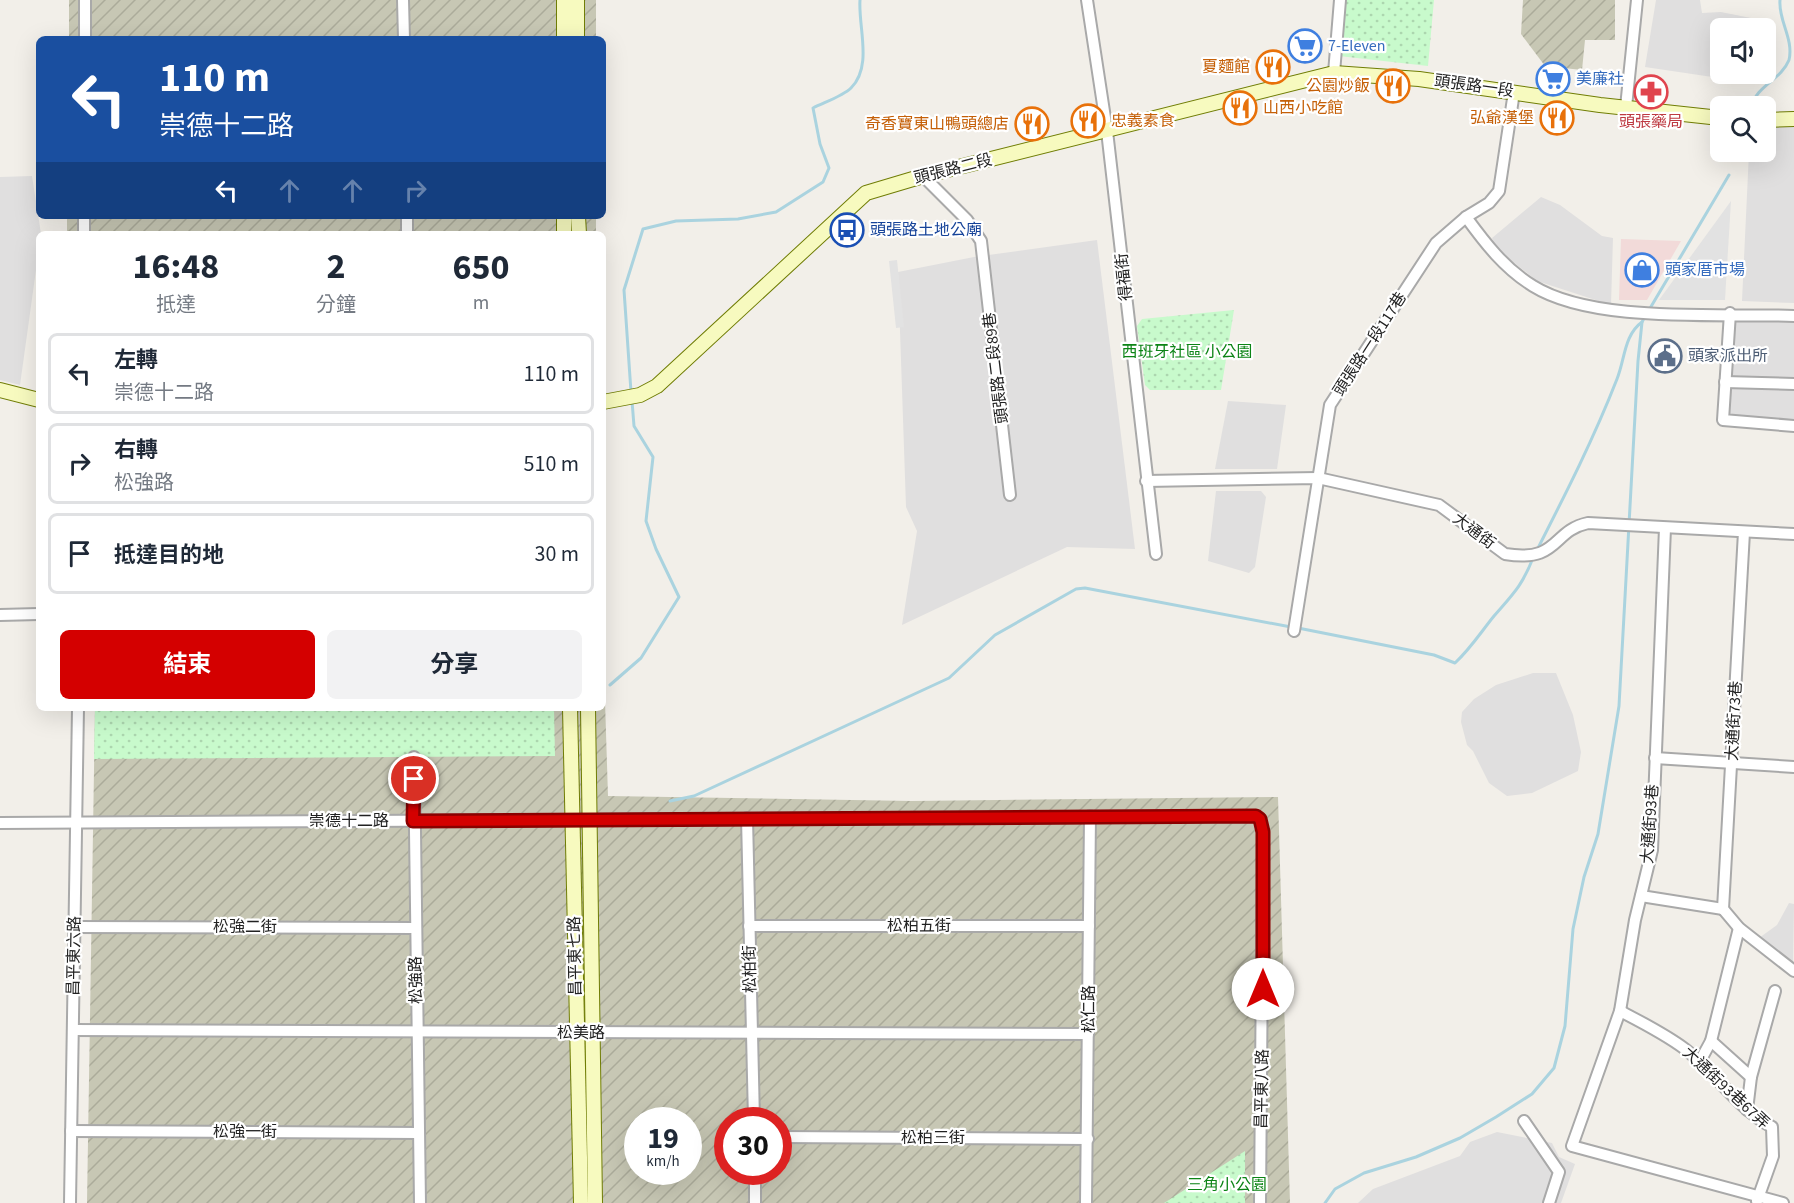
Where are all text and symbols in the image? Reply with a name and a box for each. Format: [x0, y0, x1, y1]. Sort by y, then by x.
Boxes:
map controls [1710, 18, 1776, 162]
button: sound [1710, 18, 1776, 84]
supermarket icon: 7-Eleven [1287, 28, 1323, 64]
place label: 7-Eleven [1328, 35, 1386, 57]
text: 110 m [159, 48, 270, 108]
restaurant icon: 夏麵館 [1255, 49, 1291, 85]
place label: 夏麵館 [1202, 56, 1250, 78]
icon: left [60, 60, 138, 138]
supermarket icon: 美廉社 [1535, 61, 1571, 97]
restaurant icon: 公園炒飯 [1375, 68, 1411, 104]
place label: 美廉社 [1576, 68, 1624, 90]
street label: 頭張路一段 [1433, 70, 1515, 102]
pharmacy icon: 頭張藥局 [1633, 74, 1669, 110]
place label: 公園炒飯 [1306, 75, 1370, 97]
restaurant icon: 山西小吃館 [1222, 90, 1258, 126]
button: search [1710, 96, 1776, 162]
place label: 山西小吃館 [1263, 97, 1343, 119]
restaurant icon: 弘爺漢堡 [1539, 100, 1575, 136]
restaurant icon: 忠義素食 [1070, 103, 1106, 139]
restaurant icon: 奇香寶東山鴨頭總店 [1014, 106, 1050, 142]
text: 崇德十二路 [159, 107, 294, 146]
place label: 弘爺漢堡 [1470, 107, 1534, 129]
place label: 忠義素食 [1111, 110, 1175, 132]
place label: 頭張藥局 [1619, 111, 1683, 133]
place label: 奇香寶東山鴨頭總店 [865, 113, 1009, 135]
street label: 頭張路二段 [912, 149, 994, 189]
icon: left [210, 174, 243, 207]
icon: ahead [273, 174, 306, 207]
icon: ahead [336, 174, 369, 207]
icon: right [399, 174, 432, 207]
bus stop icon: 頭張路土地公廟 [829, 212, 865, 248]
place label: 頭張路土地公廟 [870, 219, 982, 241]
text: 16:48 [133, 241, 219, 292]
text: 2 [326, 241, 345, 292]
text: 650 [452, 242, 509, 293]
street label: 得福街 [1111, 252, 1137, 302]
shop icon: 頭家厝市場 [1624, 252, 1660, 288]
place label: 頭家厝市場 [1665, 259, 1745, 281]
street label: 頭張路一段117巷 [1328, 288, 1412, 400]
text: m [473, 289, 489, 317]
text: 抵達 [156, 291, 196, 319]
text: 分鐘 [316, 291, 356, 319]
street label: 頭張路二段89巷 [978, 311, 1014, 425]
public building icon: 頭家派出所 [1647, 338, 1683, 374]
park label: 西班牙社區 小公園 [1121, 341, 1253, 363]
text: 左轉 [114, 344, 158, 376]
place label: 頭家派出所 [1688, 345, 1768, 367]
icon: left [63, 357, 96, 390]
text: 110 m [524, 358, 579, 390]
text: 崇德十二路 [114, 379, 214, 407]
text: 右轉 [114, 434, 158, 466]
icon: right [63, 447, 96, 480]
text: 510 m [524, 448, 579, 480]
text: 松強路 [114, 469, 174, 497]
street label: 大通街 [1448, 508, 1500, 554]
icon: arrive [63, 537, 96, 570]
text: 30 m [534, 538, 579, 570]
text: 抵達目的地 [114, 539, 224, 571]
button: 結束 [60, 630, 315, 699]
button: 分享 [327, 630, 582, 699]
street label: 大通街73巷 [1721, 681, 1747, 761]
pin [388, 753, 439, 804]
icon: arrive [397, 762, 430, 795]
street label: 大通街93巷 [1636, 783, 1664, 865]
street label: 崇德十二路 [309, 810, 389, 832]
street label: 松柏五街 [887, 915, 951, 937]
street label: 昌平東六路 [62, 916, 86, 996]
street label: 松強二街 [213, 916, 277, 938]
street label: 昌平東七路 [563, 916, 587, 996]
street label: 松柏街 [739, 945, 761, 993]
street label: 松強路 [405, 956, 427, 1004]
position arrow [1231, 957, 1295, 1021]
street label: 松仁路 [1078, 985, 1100, 1033]
street label: 松美路 [557, 1022, 605, 1044]
street label: 大通街93巷67弄 [1678, 1042, 1774, 1134]
street label: 昌平東八路 [1250, 1049, 1274, 1129]
speed limit sign: 30 [714, 1107, 792, 1185]
text: 19 [647, 1117, 679, 1160]
street label: 松強一街 [213, 1121, 277, 1143]
street label: 松柏三街 [901, 1127, 965, 1149]
text: km/h [646, 1151, 680, 1172]
park label: 三角小公園 [1187, 1174, 1267, 1196]

